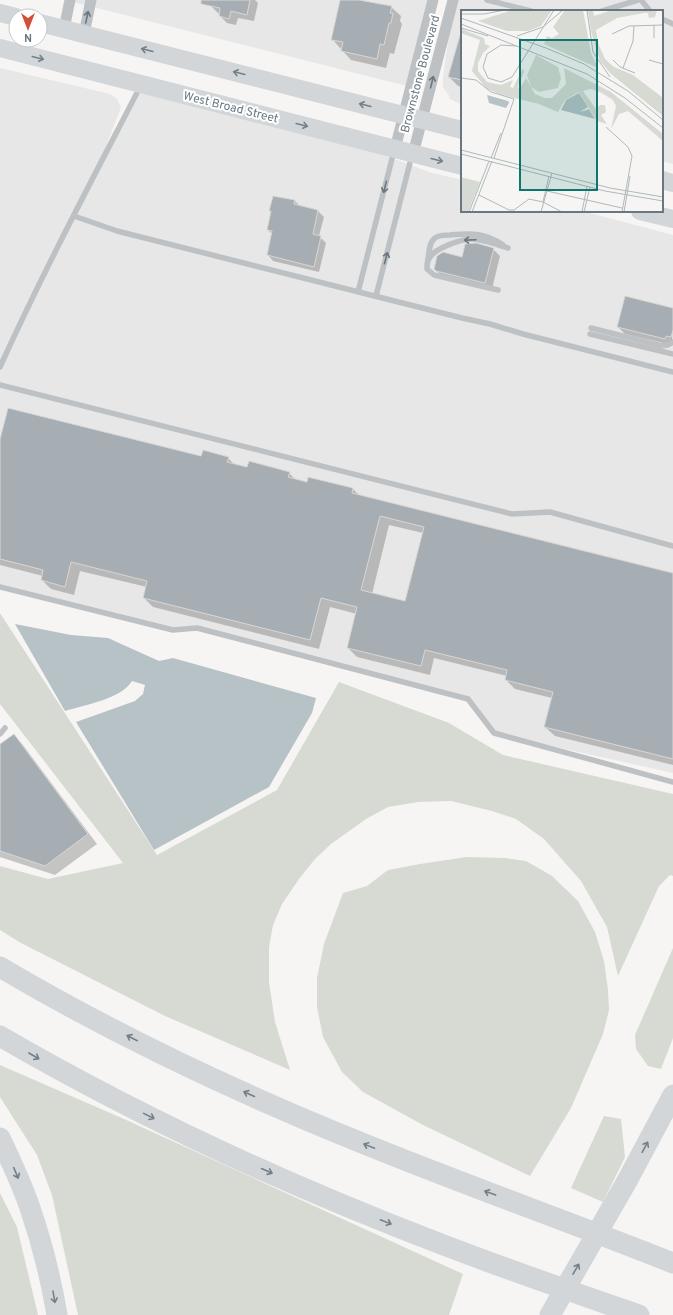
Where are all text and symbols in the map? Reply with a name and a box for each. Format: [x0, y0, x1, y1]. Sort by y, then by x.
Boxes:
north arrow [8, 8, 48, 48]
inset map [461, 10, 663, 212]
one-way arrow [84, 11, 92, 24]
street label: Brownstone Boulevard [398, 14, 444, 135]
text: N [24, 30, 32, 44]
one-way arrow [141, 46, 154, 53]
one-way arrow [31, 54, 44, 62]
one-way arrow [233, 69, 246, 77]
one-way arrow [429, 76, 436, 89]
street label: West Broad Street [182, 88, 280, 127]
one-way arrow [359, 101, 372, 108]
one-way arrow [295, 121, 308, 129]
one-way arrow [431, 157, 444, 165]
one-way arrow [381, 180, 388, 193]
one-way arrow [464, 236, 477, 244]
one-way arrow [383, 252, 390, 265]
one-way arrow [126, 1034, 138, 1041]
one-way arrow [28, 1052, 40, 1060]
one-way arrow [244, 1090, 256, 1097]
one-way arrow [143, 1113, 155, 1120]
one-way arrow [363, 1141, 375, 1149]
one-way arrow [642, 1141, 650, 1153]
one-way arrow [13, 1167, 20, 1179]
one-way arrow [260, 1168, 272, 1175]
one-way arrow [485, 1188, 497, 1196]
one-way arrow [380, 1218, 392, 1226]
one-way arrow [573, 1263, 581, 1275]
one-way arrow [50, 1290, 58, 1303]

